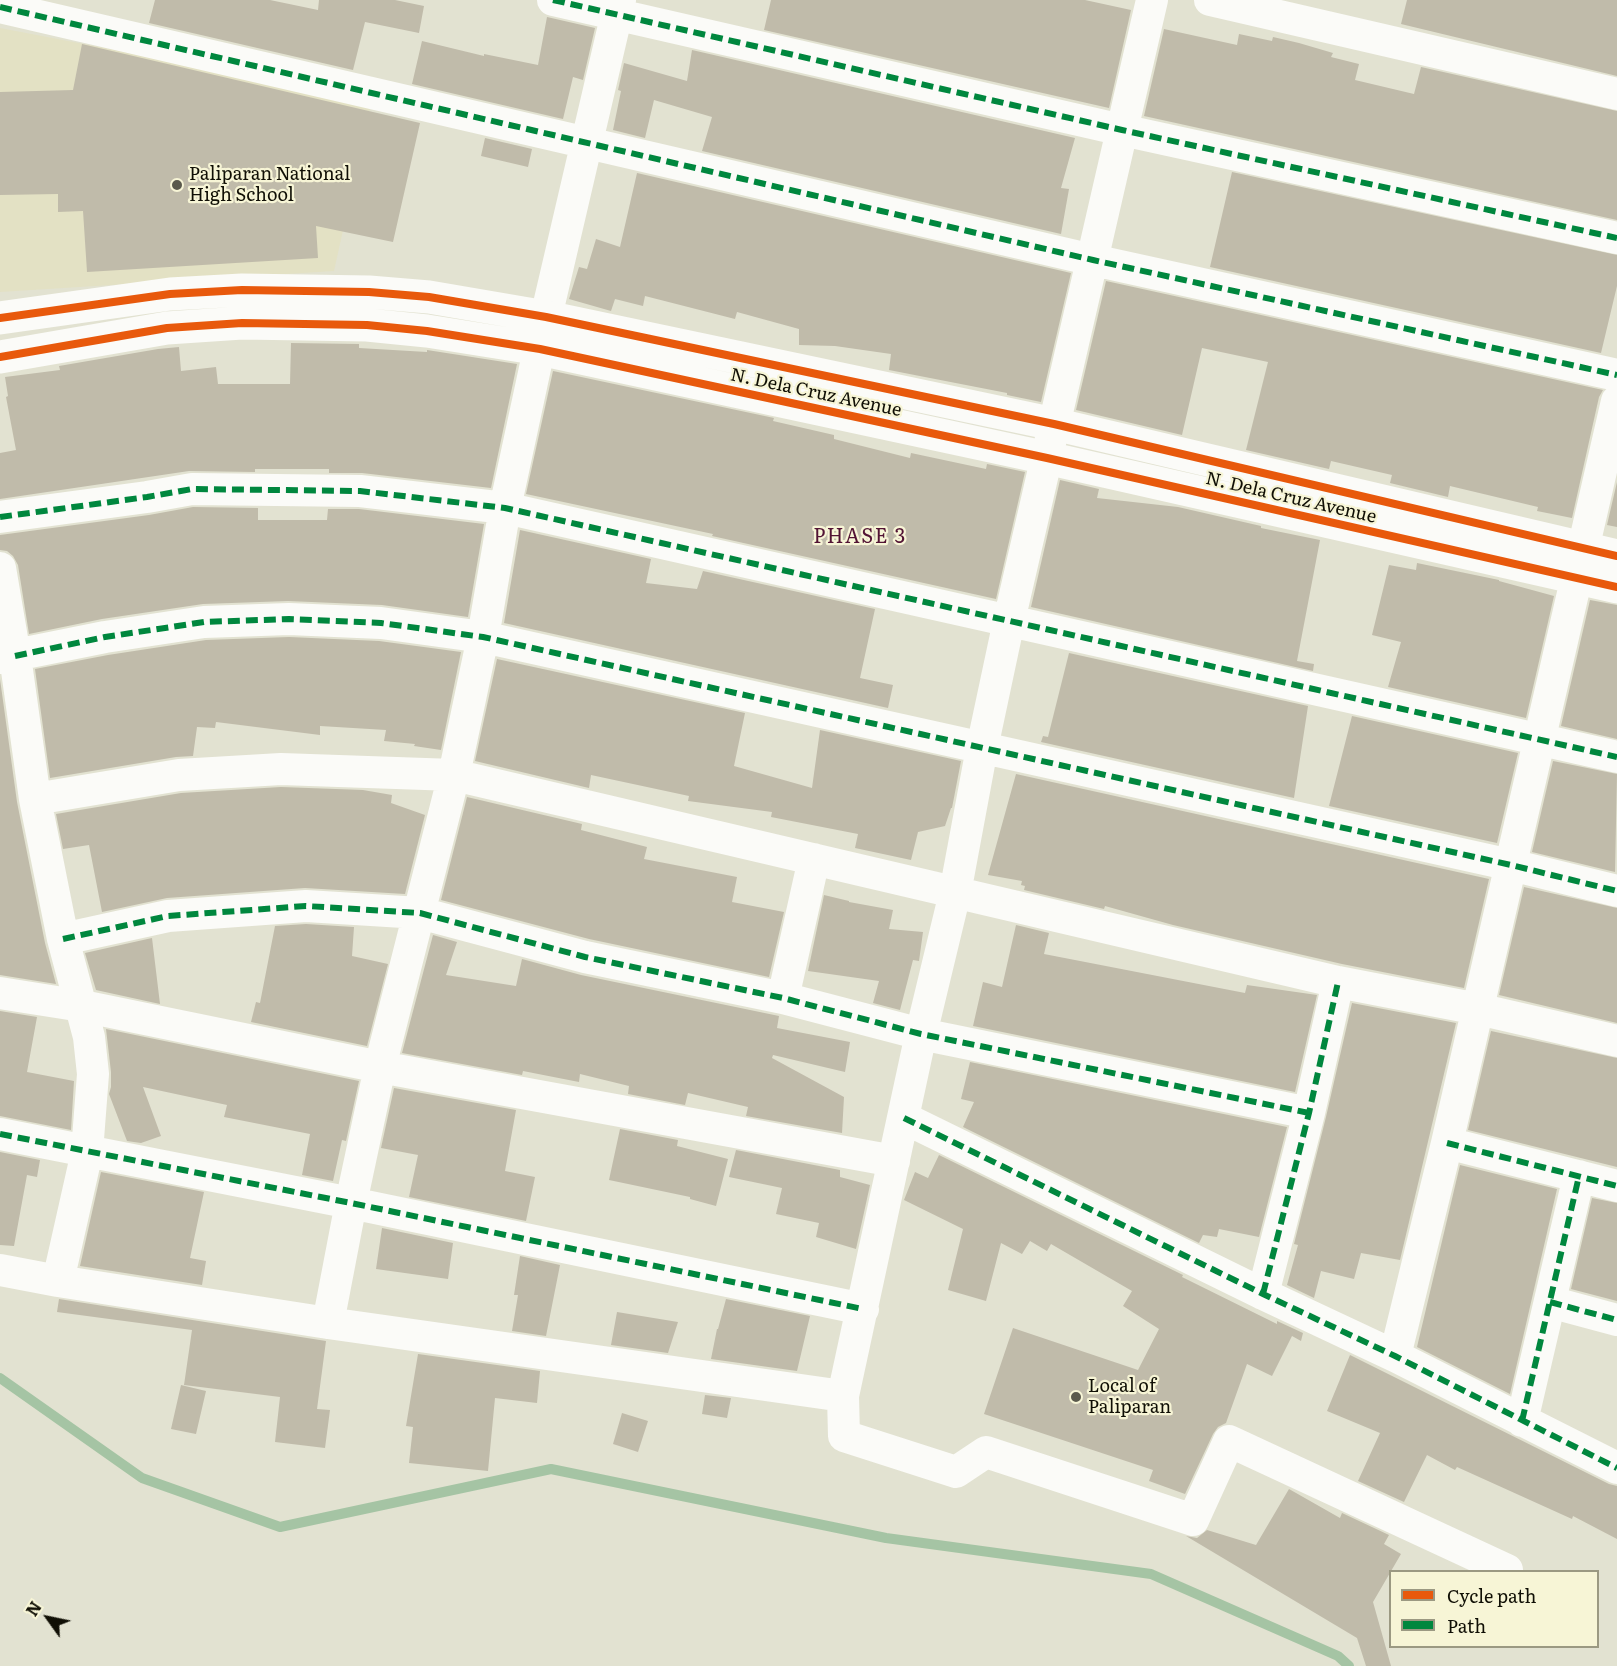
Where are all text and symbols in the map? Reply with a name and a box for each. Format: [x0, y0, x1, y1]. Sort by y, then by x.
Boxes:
place label: Paliparan National High School [189, 164, 350, 207]
marker: Paliparan National High School [170, 178, 184, 192]
street label: N. Dela Cruz Avenue [728, 364, 904, 422]
street label: N. Dela Cruz Avenue [1204, 468, 1378, 528]
district label: PHASE 3 [813, 525, 907, 549]
place label: Local of Paliparan [1088, 1376, 1171, 1418]
marker: Local of Paliparan [1069, 1390, 1083, 1404]
legend [1389, 1570, 1599, 1648]
text: Cycle path [1447, 1582, 1536, 1609]
north arrow [18, 1588, 78, 1648]
text: N [19, 1596, 47, 1620]
text: Path [1447, 1612, 1486, 1639]

